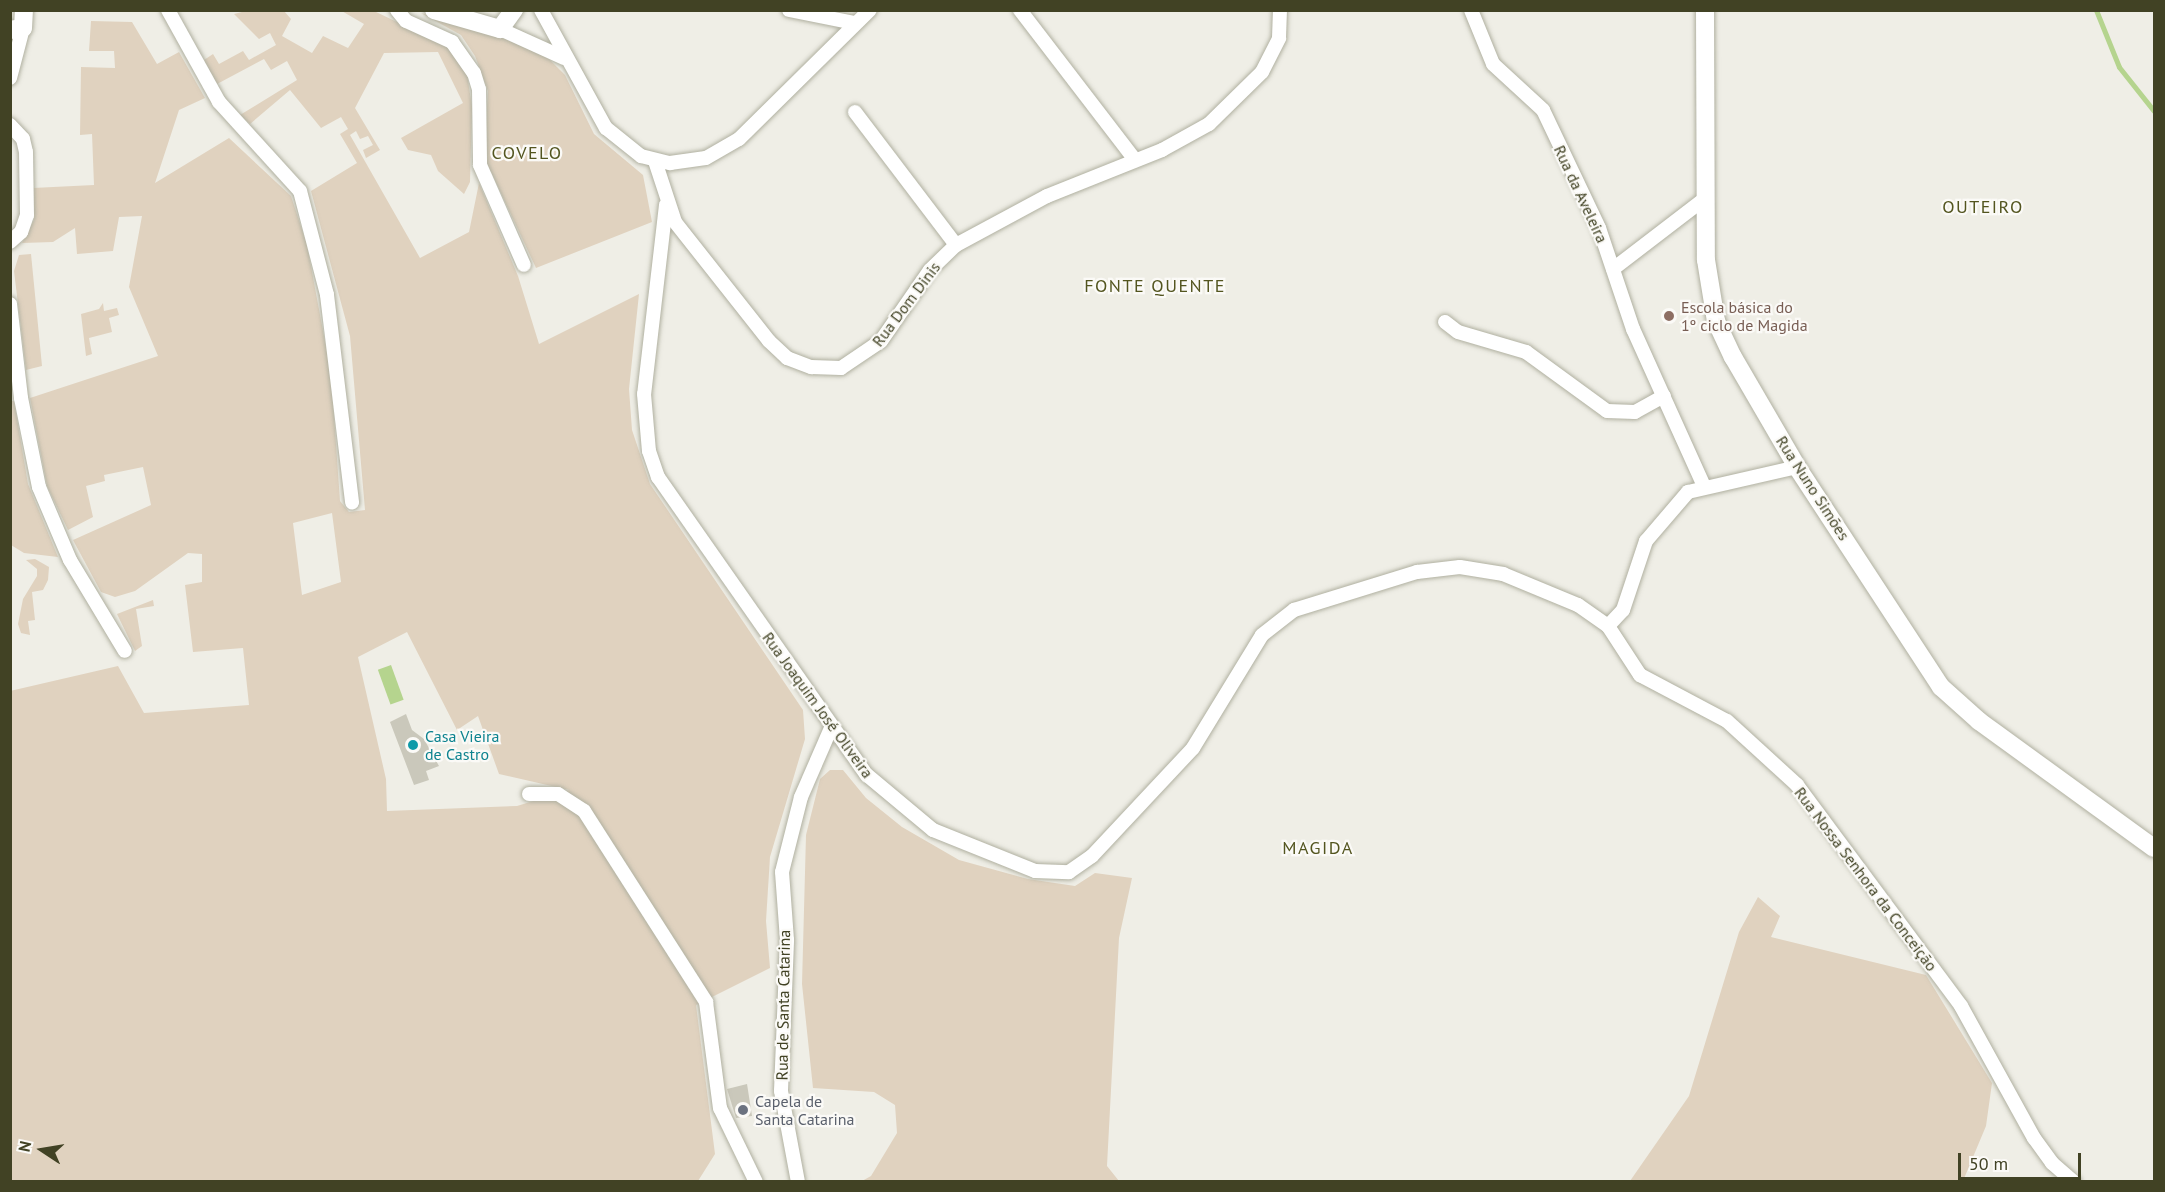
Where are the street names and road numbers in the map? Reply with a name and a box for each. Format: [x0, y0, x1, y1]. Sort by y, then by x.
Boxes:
street label: Rua da Aveleira [1550, 142, 1612, 246]
street label: Rua Dom Dinis [868, 258, 944, 350]
street label: Rua Nuno Simões [1772, 432, 1854, 544]
street label: Rua Joaquim José Oliveira [759, 628, 877, 782]
street label: Rua Nossa Senhora da Conceição [1791, 783, 1941, 975]
street label: Rua de Santa Catarina [772, 930, 794, 1080]

